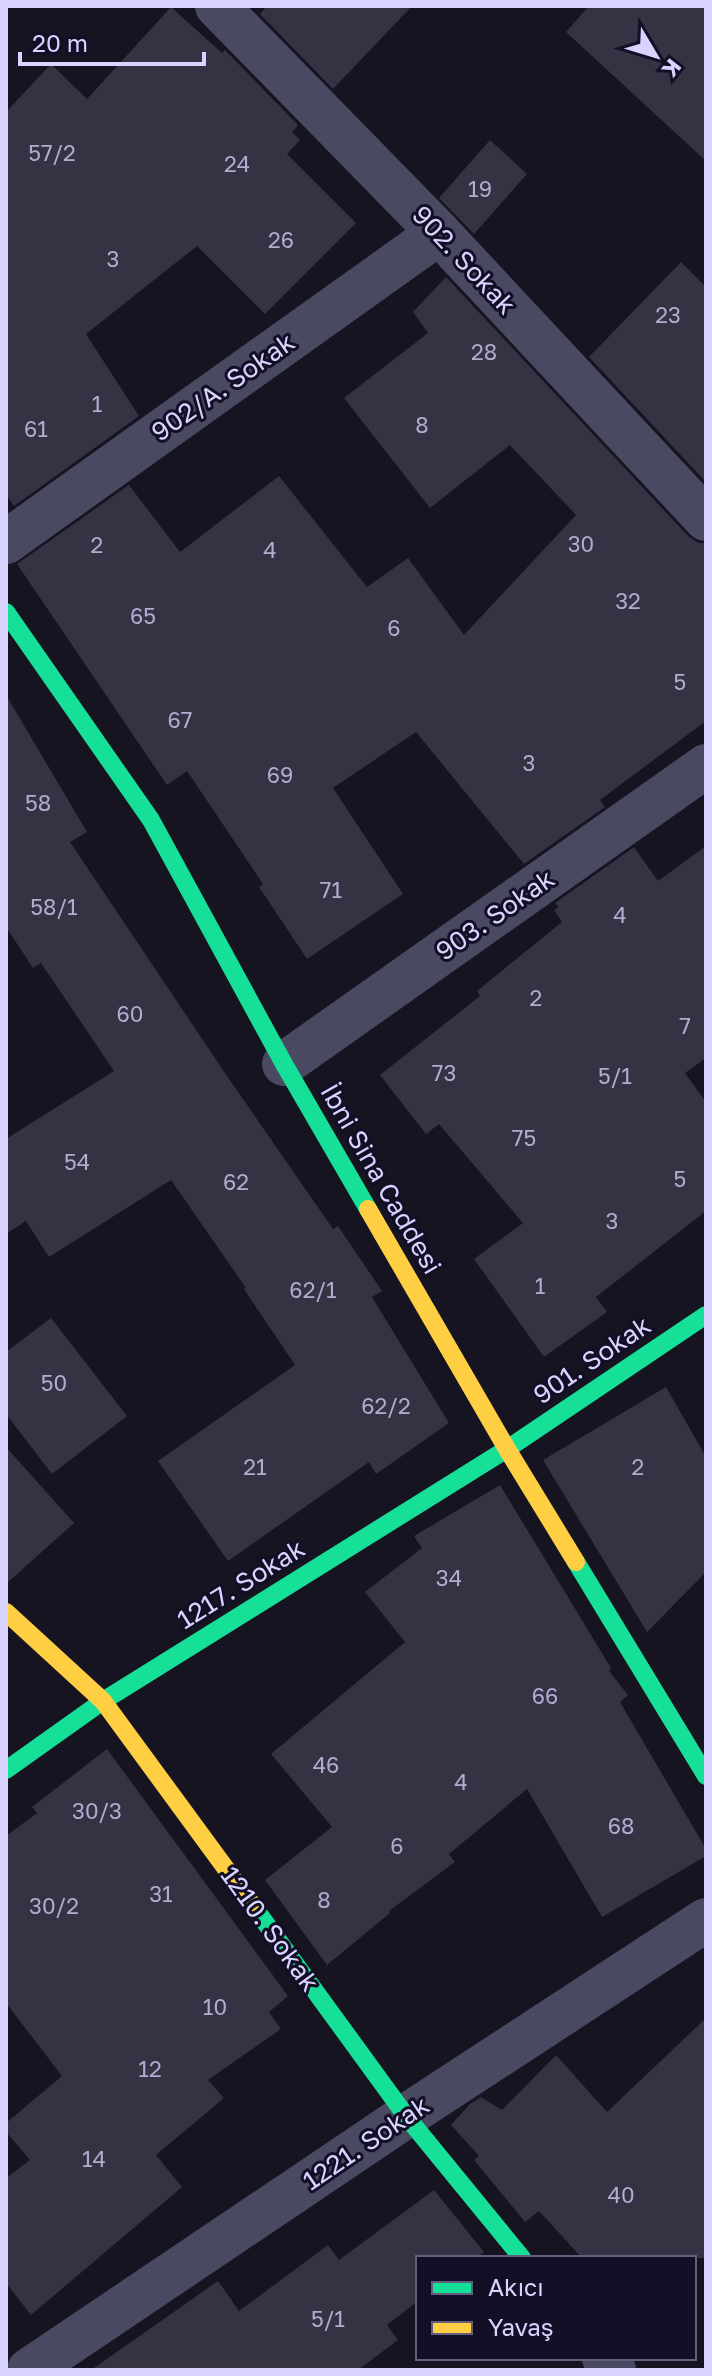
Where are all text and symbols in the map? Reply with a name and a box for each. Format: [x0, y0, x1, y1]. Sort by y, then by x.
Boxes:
scale bar [20, 16, 204, 66]
north arrow [616, 16, 696, 96]
text: 20 m [32, 28, 88, 57]
text: K [657, 54, 688, 83]
house number: 57/2 [28, 139, 76, 166]
house number: 24 [224, 150, 250, 177]
house number: 19 [468, 175, 492, 202]
street label: 902. Sokak [406, 199, 523, 321]
house number: 26 [268, 226, 294, 253]
house number: 3 [107, 245, 119, 272]
house number: 23 [655, 301, 681, 328]
street label: 902/A. Sokak [145, 326, 300, 447]
house number: 28 [471, 338, 497, 365]
house number: 1 [92, 390, 103, 417]
house number: 8 [415, 411, 429, 438]
house number: 61 [24, 415, 48, 442]
house number: 30 [568, 530, 594, 557]
house number: 2 [91, 531, 103, 558]
house number: 4 [263, 536, 277, 563]
house number: 32 [615, 587, 641, 614]
house number: 65 [130, 602, 156, 629]
house number: 6 [387, 614, 401, 641]
house number: 5 [674, 668, 686, 695]
house number: 67 [168, 706, 192, 733]
house number: 3 [523, 749, 535, 776]
house number: 69 [267, 761, 293, 788]
house number: 58 [25, 789, 51, 816]
street label: 903. Sokak [430, 862, 560, 967]
house number: 71 [320, 876, 342, 903]
house number: 58/1 [30, 893, 78, 920]
house number: 4 [613, 901, 627, 928]
house number: 2 [530, 984, 542, 1011]
house number: 60 [117, 1000, 143, 1027]
house number: 7 [679, 1012, 691, 1039]
house number: 73 [432, 1059, 456, 1086]
house number: 5/1 [598, 1062, 632, 1089]
street label: İbni Sina Caddesi [314, 1078, 449, 1279]
house number: 75 [512, 1124, 536, 1151]
house number: 54 [64, 1148, 90, 1175]
house number: 5 [674, 1165, 686, 1192]
house number: 62 [223, 1168, 249, 1195]
house number: 3 [606, 1207, 618, 1234]
house number: 1 [535, 1272, 546, 1299]
house number: 62/1 [289, 1276, 337, 1303]
street label: 901. Sokak [527, 1309, 657, 1410]
house number: 50 [41, 1369, 67, 1396]
house number: 62/2 [361, 1392, 411, 1419]
house number: 21 [243, 1453, 267, 1480]
house number: 2 [632, 1453, 644, 1480]
street label: 1217. Sokak [171, 1532, 310, 1635]
house number: 34 [436, 1564, 462, 1591]
house number: 66 [532, 1682, 558, 1709]
house number: 46 [313, 1751, 339, 1778]
house number: 4 [454, 1768, 468, 1795]
house number: 30/3 [72, 1797, 122, 1824]
house number: 68 [608, 1812, 634, 1839]
house number: 6 [390, 1832, 404, 1859]
street label: 1210. Sokak [215, 1860, 326, 1997]
house number: 31 [149, 1880, 173, 1907]
house number: 8 [317, 1886, 331, 1913]
house number: 30/2 [29, 1892, 79, 1919]
house number: 10 [203, 1993, 227, 2020]
house number: 12 [138, 2055, 162, 2082]
street label: 1221. Sokak [297, 2089, 435, 2196]
house number: 14 [82, 2145, 106, 2172]
house number: 40 [607, 2181, 635, 2208]
legend [416, 2256, 696, 2360]
text: Akıcı [488, 2272, 544, 2301]
house number: 5/1 [311, 2305, 345, 2332]
text: Yavaş [488, 2312, 554, 2341]

